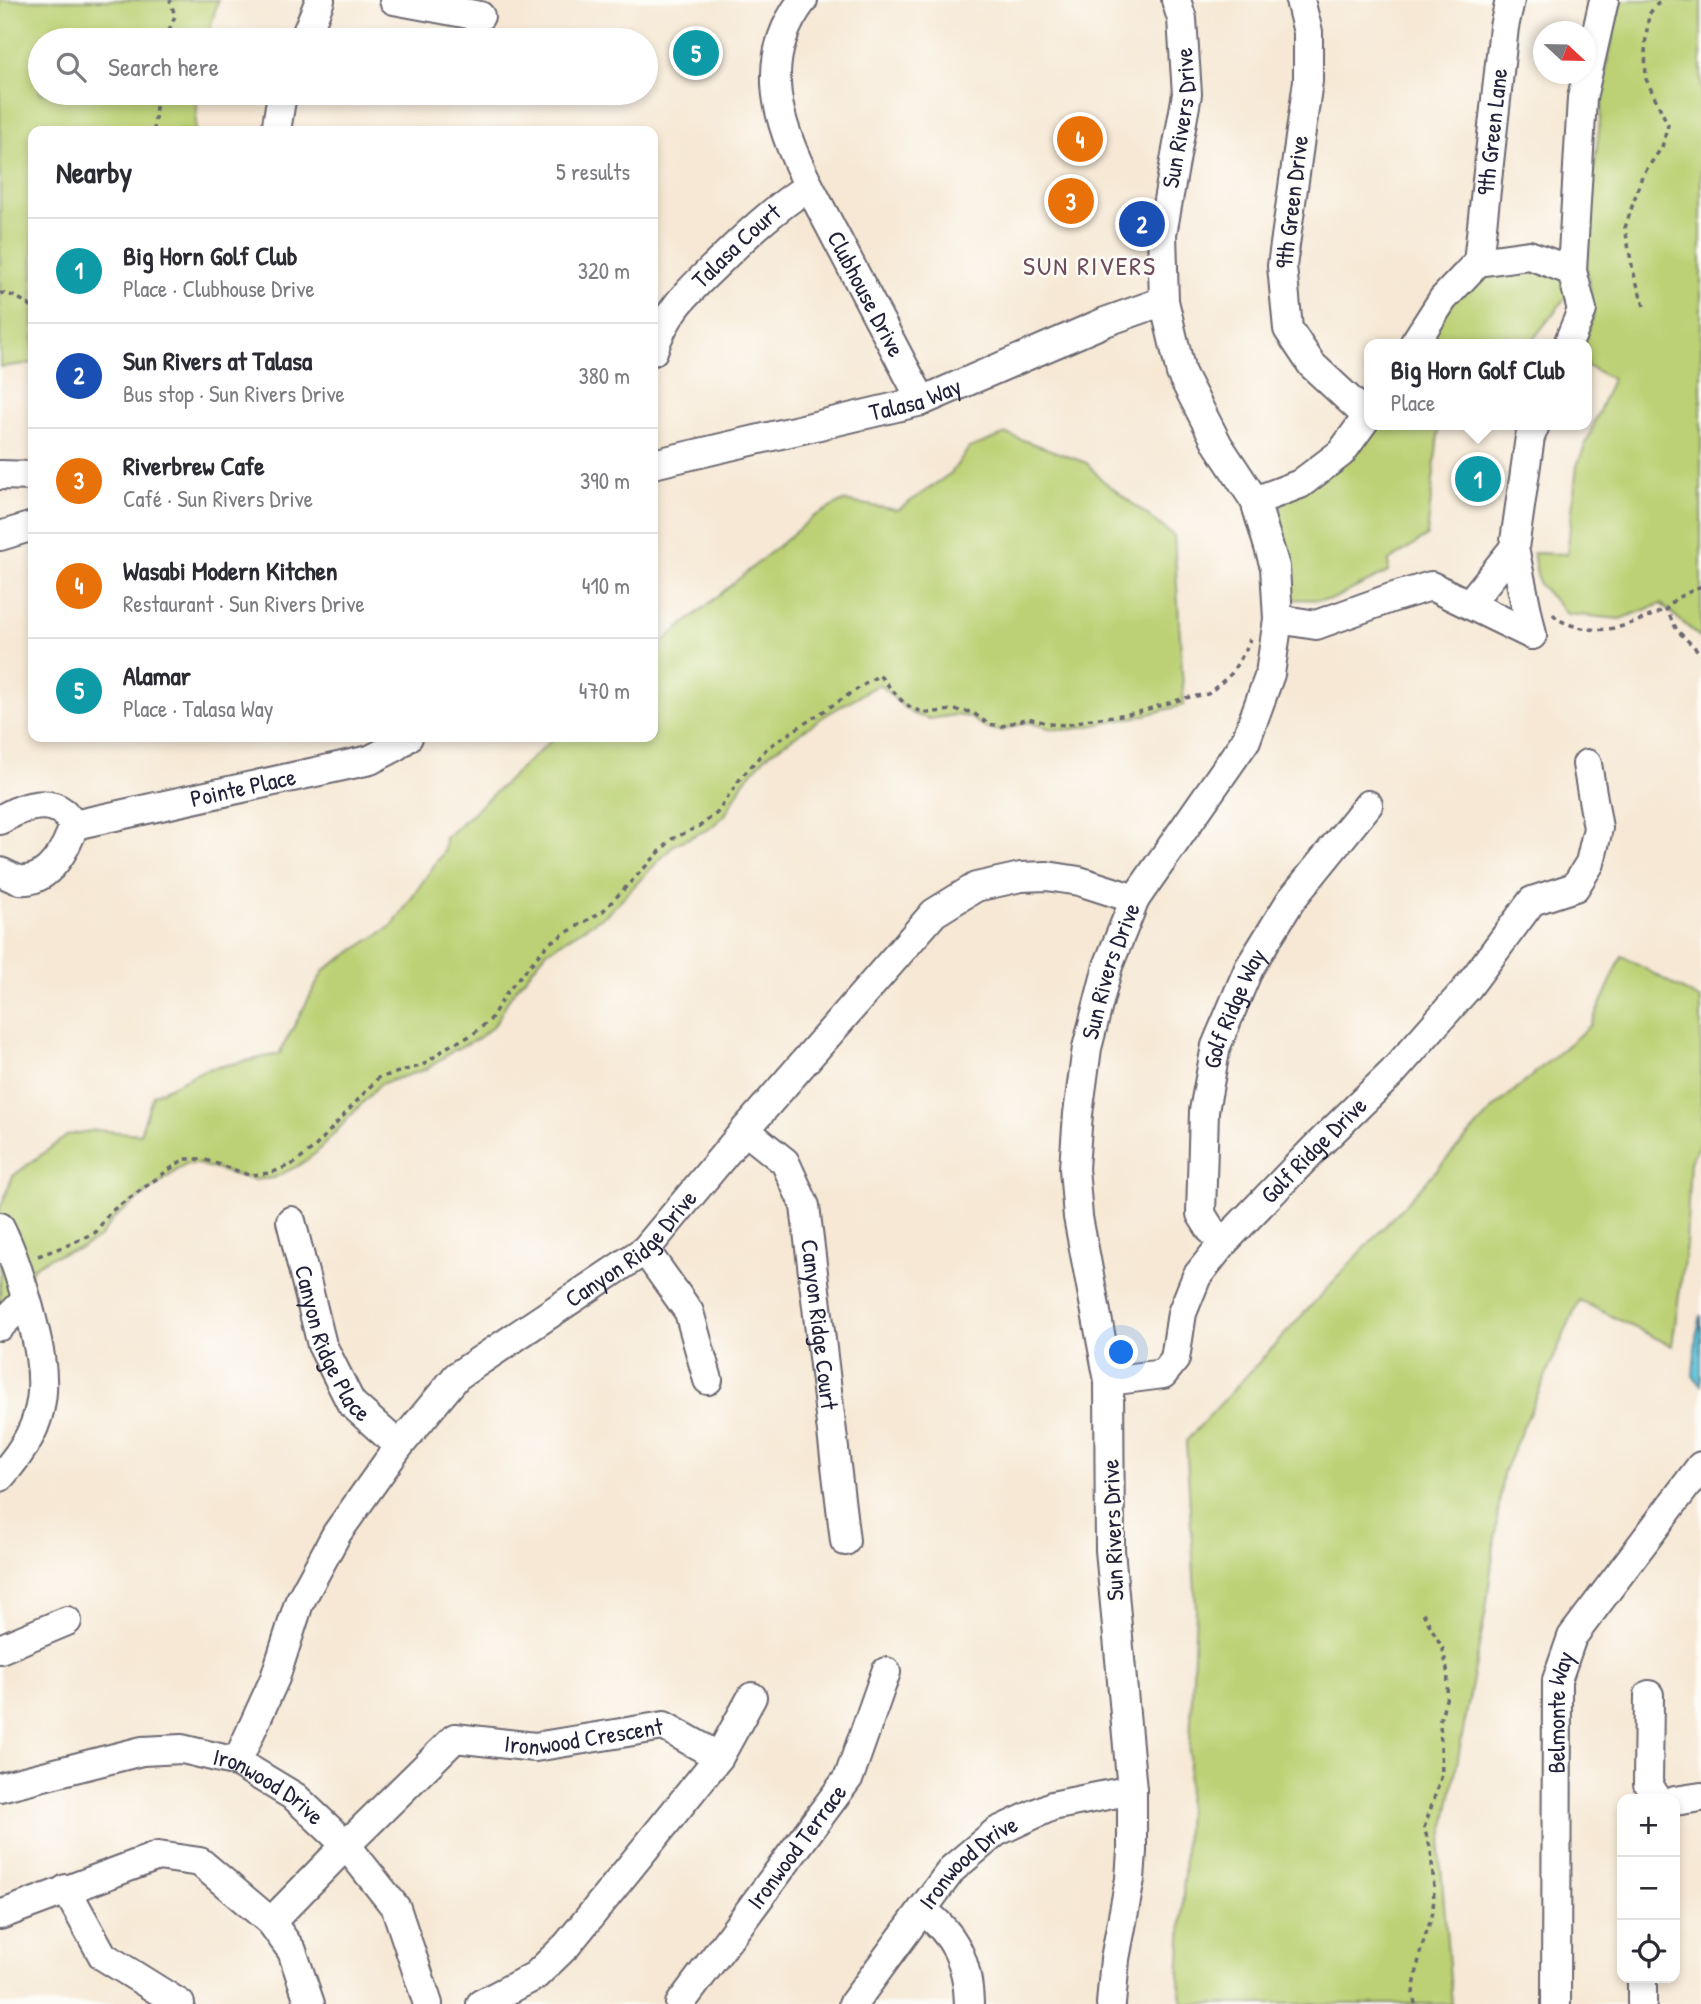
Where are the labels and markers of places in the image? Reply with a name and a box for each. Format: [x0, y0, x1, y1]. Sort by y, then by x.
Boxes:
pin: 5 [673, 27, 719, 79]
pin: 4 [1057, 113, 1103, 165]
pin: 3 [1048, 175, 1094, 227]
pin: 2 [1119, 198, 1165, 250]
pin: 1 [1455, 453, 1501, 505]

